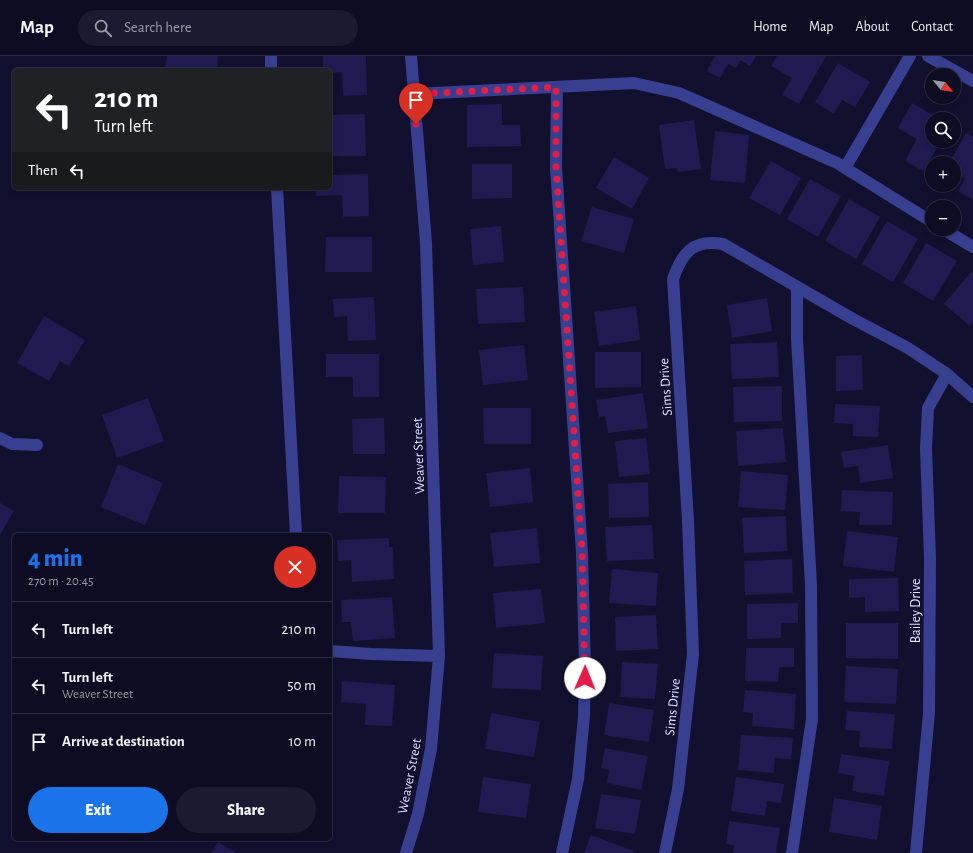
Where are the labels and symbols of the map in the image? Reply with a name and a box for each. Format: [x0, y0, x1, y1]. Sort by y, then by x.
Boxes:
north arrow [925, 68, 961, 104]
pin [399, 83, 433, 124]
street label: Sims Drive [657, 358, 675, 416]
street label: Weaver Street [411, 417, 427, 494]
street label: Bailey Drive [909, 579, 923, 643]
position arrow [564, 657, 606, 699]
street label: Sims Drive [663, 678, 683, 737]
street label: Weaver Street [396, 737, 424, 815]

